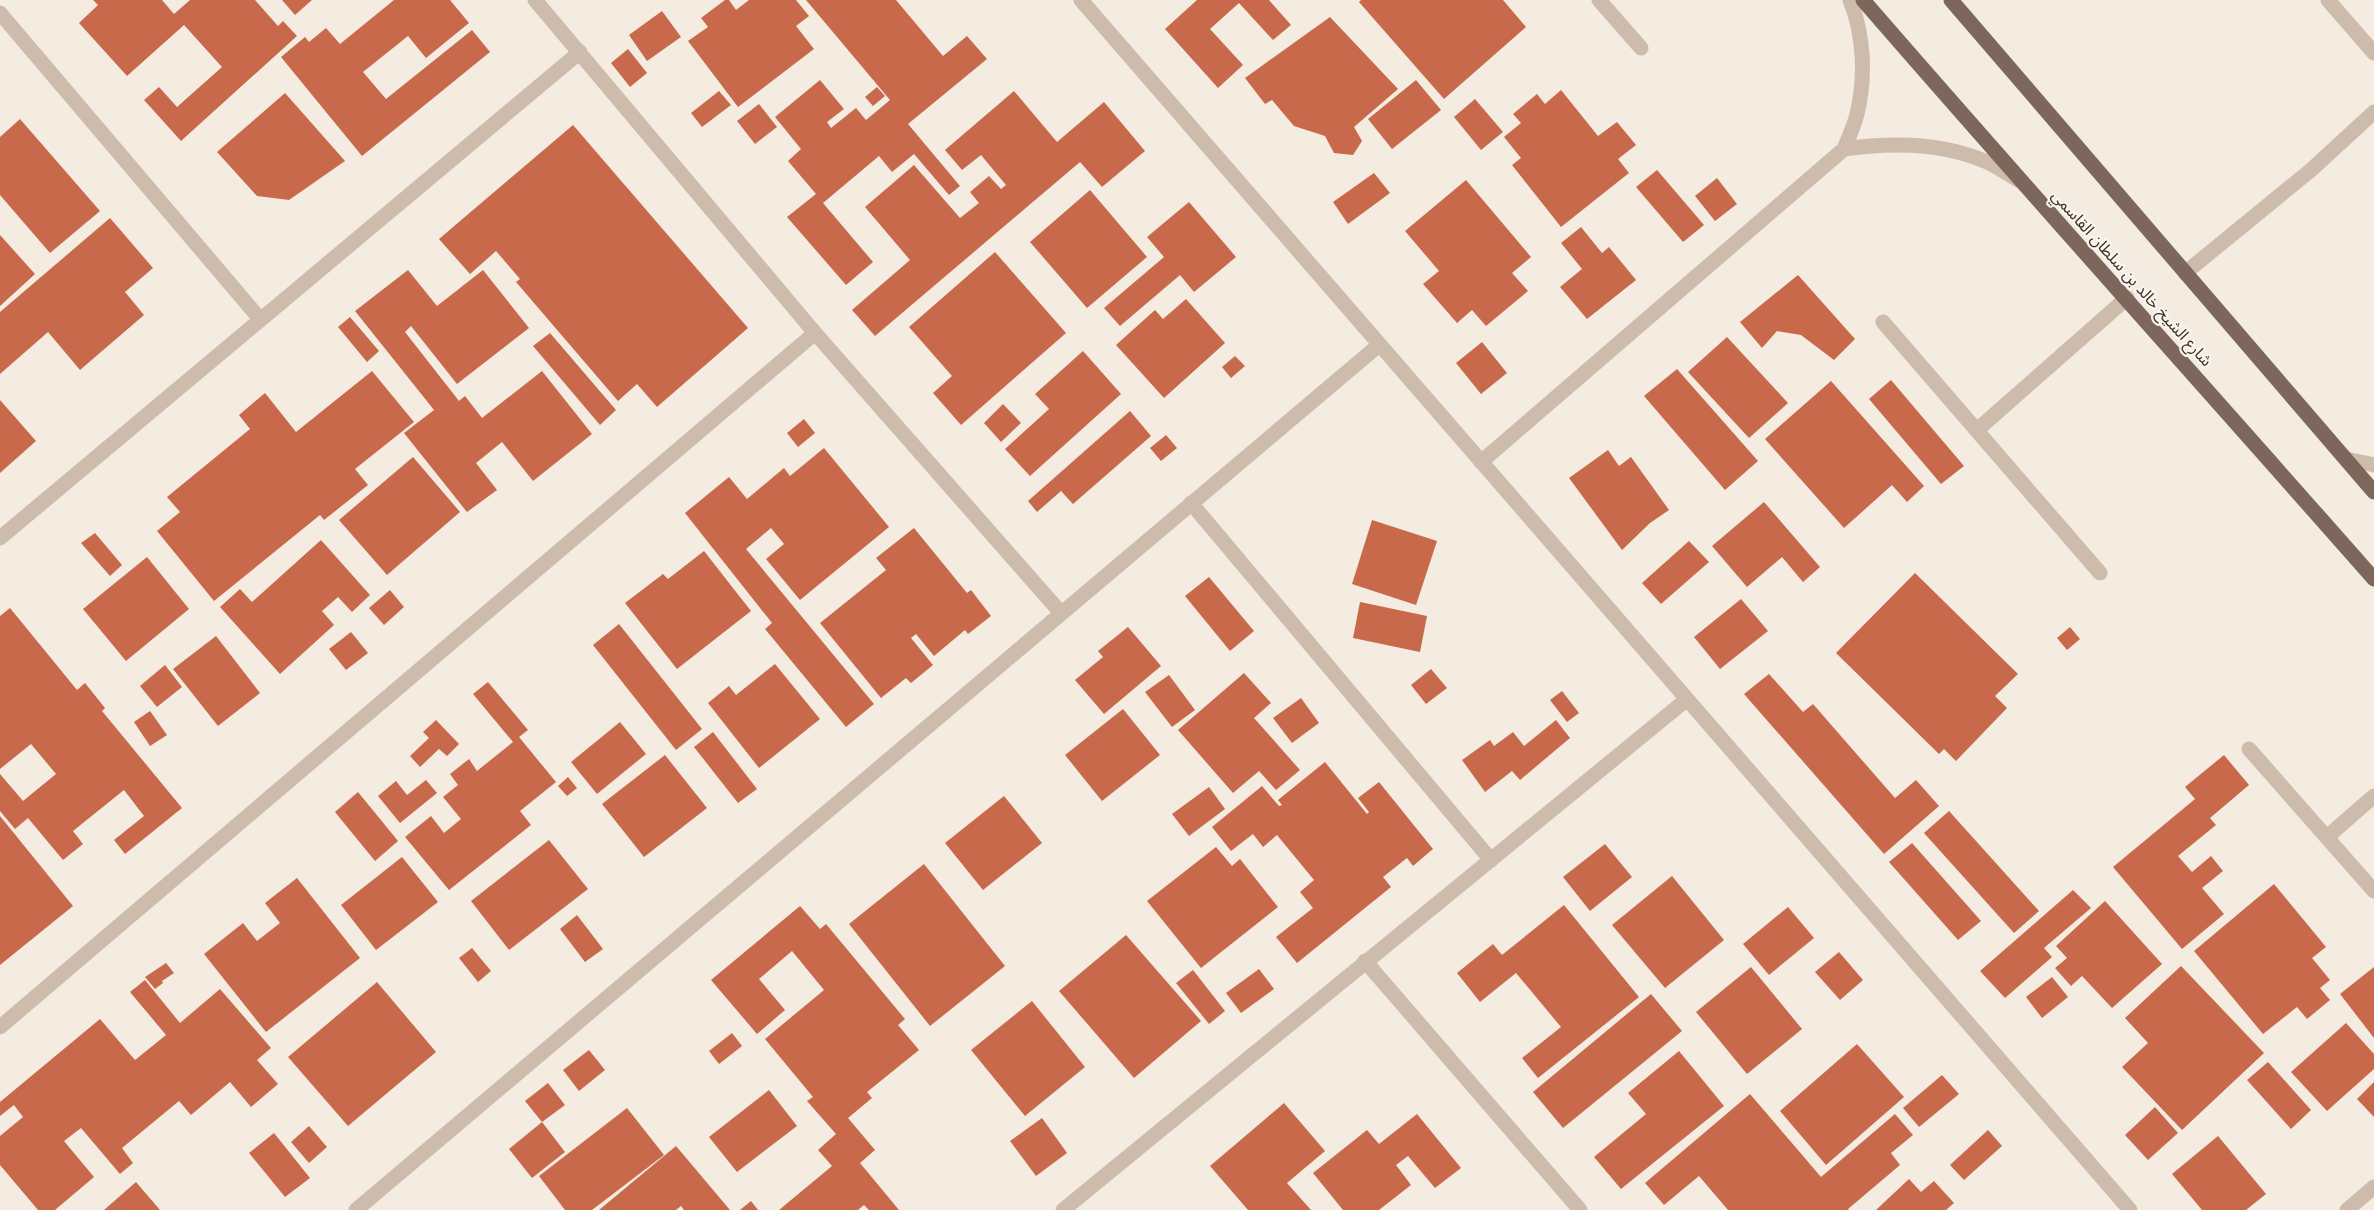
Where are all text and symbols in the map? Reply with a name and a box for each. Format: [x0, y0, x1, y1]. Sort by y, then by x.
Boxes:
street label: شارع الشيخ خالد بن سلطان القاسمي [2046, 186, 2216, 372]

